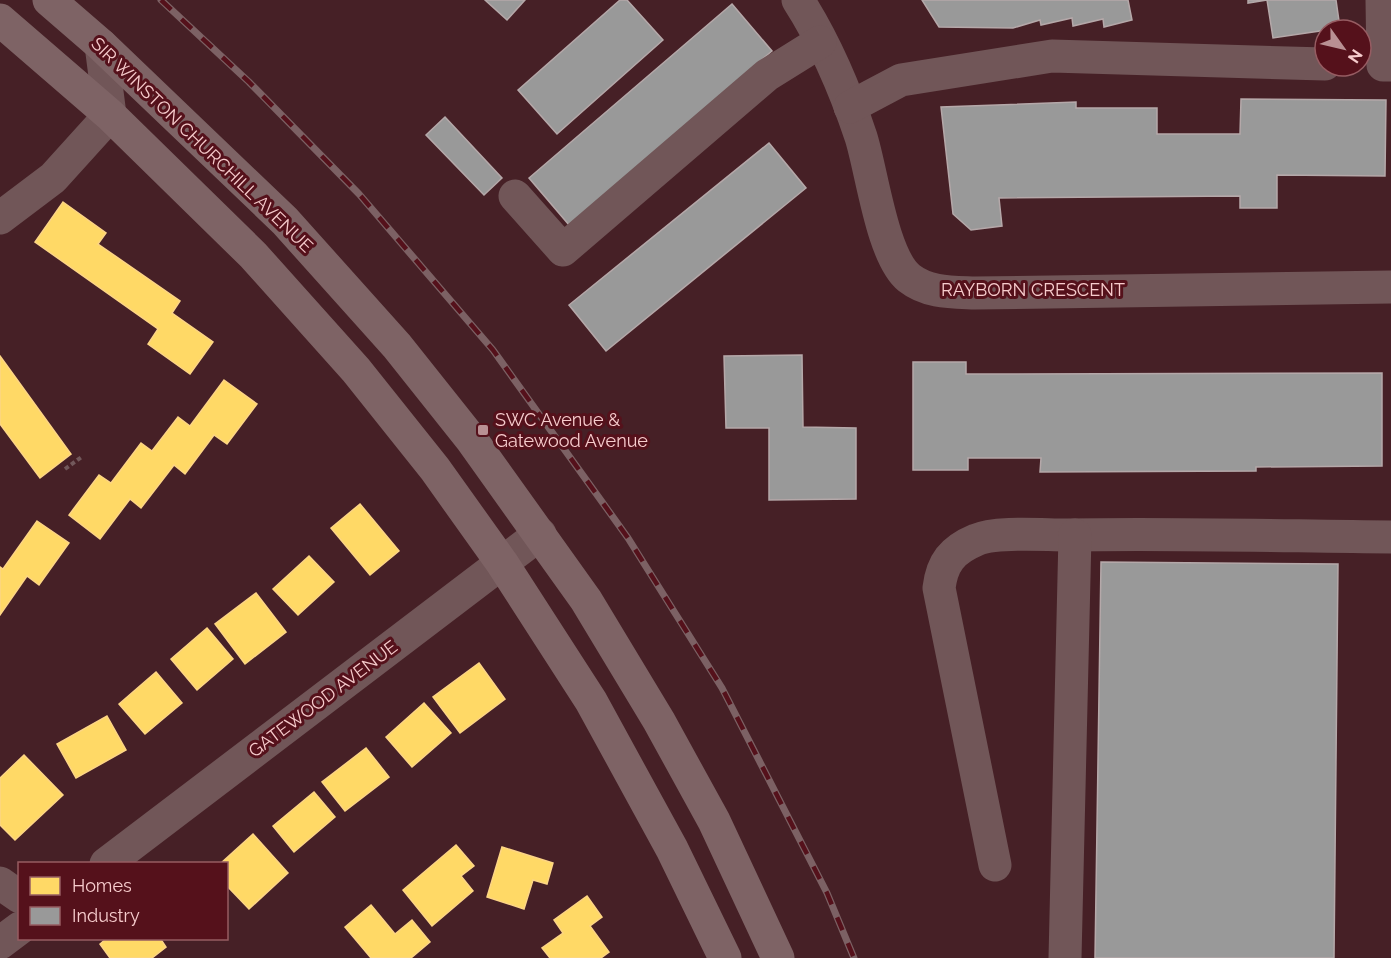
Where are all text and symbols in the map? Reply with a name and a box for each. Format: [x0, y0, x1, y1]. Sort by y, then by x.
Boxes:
north arrow [1313, 18, 1373, 78]
street label: SIR WINSTON CHURCHILL AVENUE [87, 33, 318, 256]
text: N [1344, 46, 1366, 66]
street label: RAYBORN CRESCENT [941, 279, 1125, 300]
place label: SWC Avenue & Gatewood Avenue [495, 409, 648, 451]
marker: SWC Avenue & Gatewood Avenue [476, 423, 490, 437]
street label: GATEWOOD AVENUE [244, 636, 401, 761]
legend [18, 862, 228, 940]
text: Homes [72, 875, 132, 896]
text: Industry [72, 905, 140, 926]

